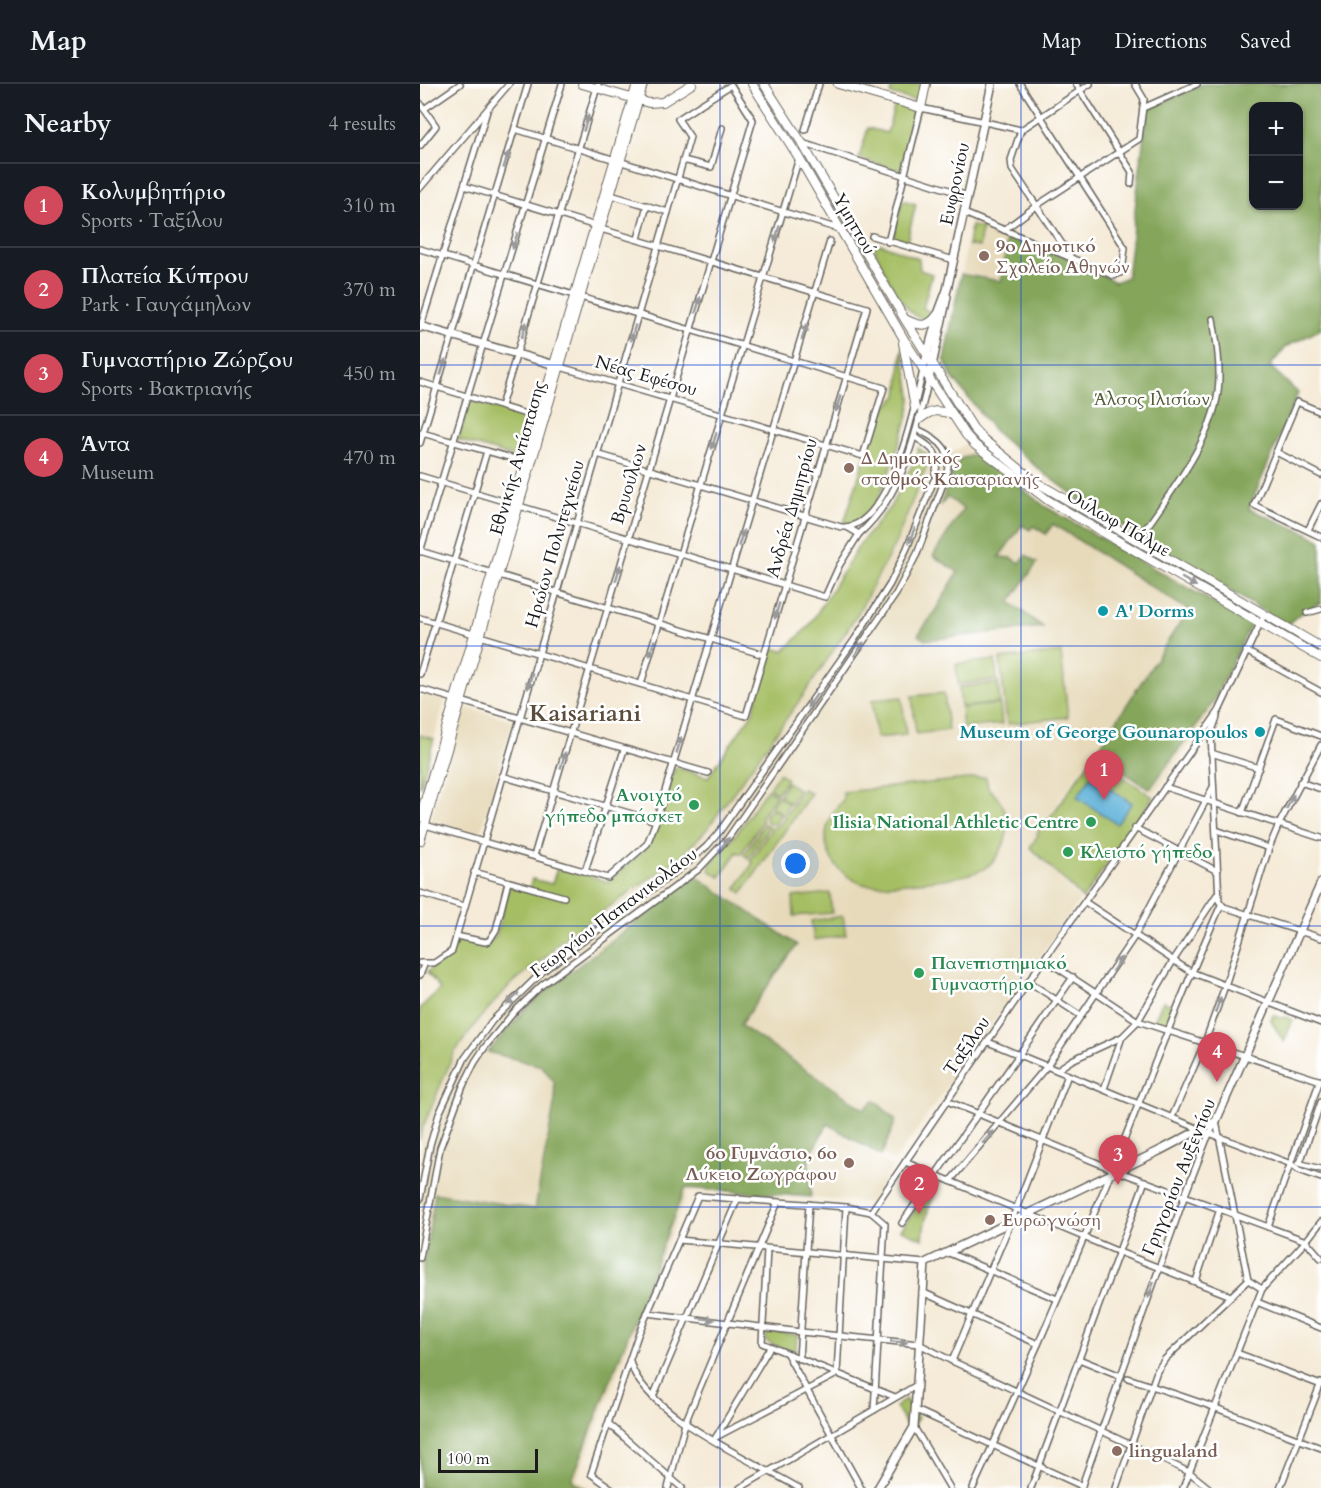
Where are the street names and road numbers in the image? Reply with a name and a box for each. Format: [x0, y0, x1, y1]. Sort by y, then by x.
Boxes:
street label: Ευφρονίου [934, 140, 976, 228]
street label: Υμηττού [826, 189, 882, 259]
street label: Νέας Εφέσου [592, 349, 700, 403]
street label: Εθνικής Αντίστασης [484, 377, 552, 538]
street label: Ανδρέα Δημητρίου [760, 435, 824, 581]
street label: Βρυούλων [605, 441, 653, 527]
street label: Ηρώων Πολυτεχνείου [519, 457, 591, 631]
street label: Ούλωφ Πάλμε [1061, 483, 1175, 563]
street label: Γεωργίου Παπανικολάου [525, 842, 703, 984]
street label: Ταξίλου [938, 1011, 996, 1081]
street label: Γρηγορίου Αυξεντίου [1136, 1095, 1222, 1259]

